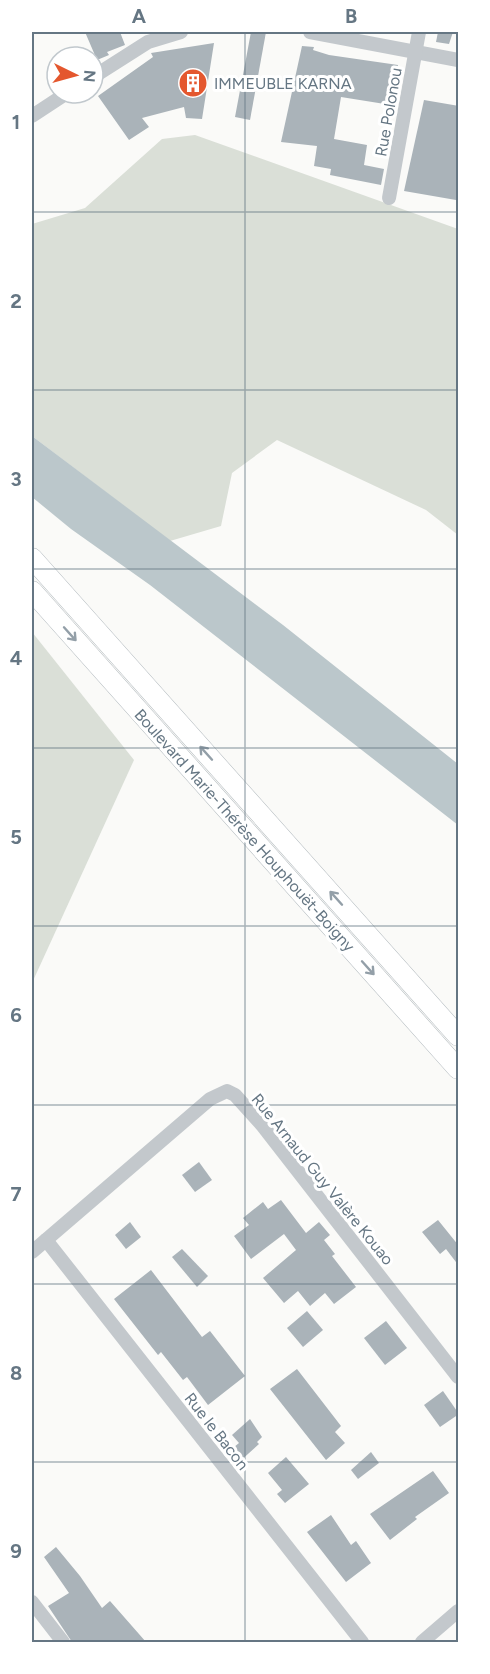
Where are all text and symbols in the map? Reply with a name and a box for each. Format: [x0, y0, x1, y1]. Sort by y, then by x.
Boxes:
text: A [132, 4, 147, 28]
text: B [345, 4, 357, 28]
north arrow [45, 45, 105, 105]
street label: Rue Polonou [371, 66, 406, 158]
building icon: IMMEUBLE KARNA [177, 67, 209, 99]
text: N [79, 69, 99, 83]
place label: IMMEUBLE KARNA [214, 74, 352, 93]
text: 1 [12, 110, 20, 134]
text: 2 [10, 289, 22, 313]
text: 3 [10, 467, 22, 491]
one-way arrow [63, 626, 77, 641]
text: 4 [10, 646, 23, 670]
street label: Boulevard Marie-Thérèse Houphouët-Boigny [131, 705, 359, 956]
one-way arrow [199, 746, 213, 761]
text: 5 [10, 825, 22, 849]
one-way arrow [329, 891, 343, 906]
one-way arrow [361, 960, 375, 975]
text: 6 [10, 1003, 22, 1027]
street label: Rue Arnaud Guy Valère Kouao [248, 1090, 398, 1269]
text: 7 [10, 1182, 22, 1206]
text: 8 [10, 1361, 22, 1385]
street label: Rue le Bacon [181, 1389, 253, 1474]
text: 9 [10, 1539, 22, 1563]

